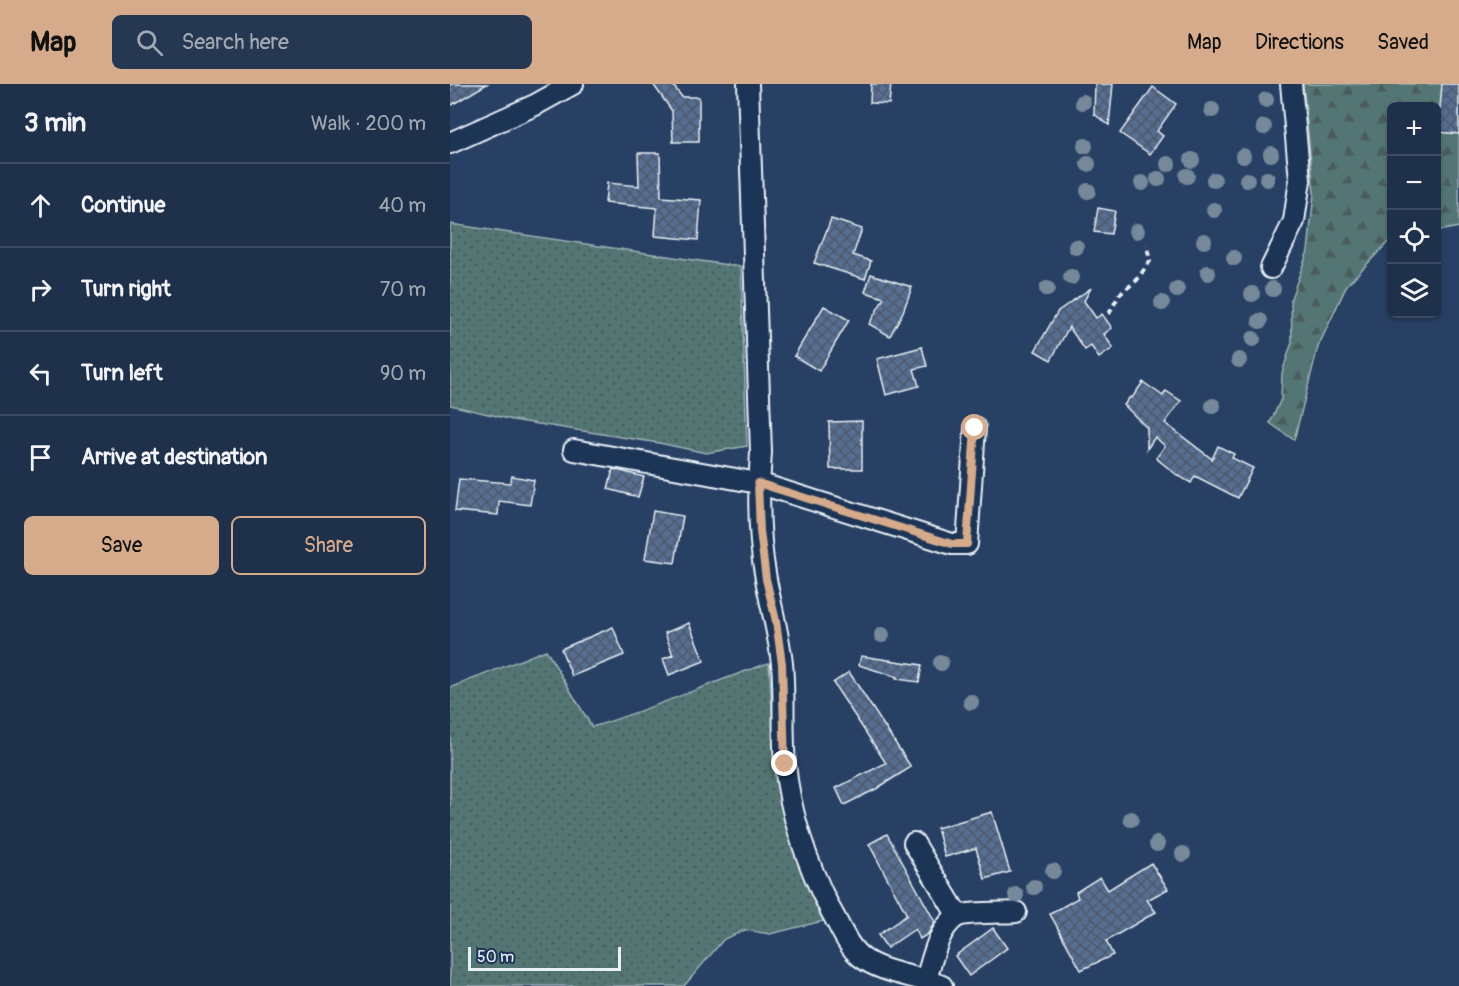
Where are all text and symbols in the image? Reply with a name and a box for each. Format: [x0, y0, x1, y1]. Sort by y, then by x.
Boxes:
search box [112, 15, 532, 69]
text: Map [30, 25, 76, 60]
icon: search [133, 26, 166, 59]
text: Search here [181, 28, 289, 56]
text: Map [1187, 29, 1222, 56]
text: Directions [1255, 29, 1344, 56]
text: Saved [1377, 29, 1429, 56]
map controls [1387, 102, 1441, 318]
button: + [1387, 102, 1441, 156]
text: 3 min [24, 107, 86, 139]
text: Walk · 200 m [311, 111, 426, 136]
button: − [1387, 156, 1441, 210]
icon: ahead [24, 189, 57, 222]
text: Continue [81, 191, 165, 219]
text: 40 m [379, 193, 426, 218]
button: locate [1387, 210, 1441, 264]
button: layers [1387, 264, 1441, 318]
icon: right [24, 273, 57, 306]
text: Turn right [81, 275, 171, 303]
text: 70 m [380, 277, 426, 302]
icon: left [24, 357, 57, 390]
text: Turn left [81, 359, 163, 387]
text: 90 m [380, 361, 426, 386]
route start [961, 414, 987, 440]
icon: arrive [24, 441, 57, 474]
text: Arrive at destination [81, 443, 267, 471]
button: Save [24, 516, 219, 575]
button: Share [231, 516, 426, 575]
route end [771, 750, 797, 776]
scale bar [468, 944, 621, 972]
text: 50 m [477, 947, 514, 967]

